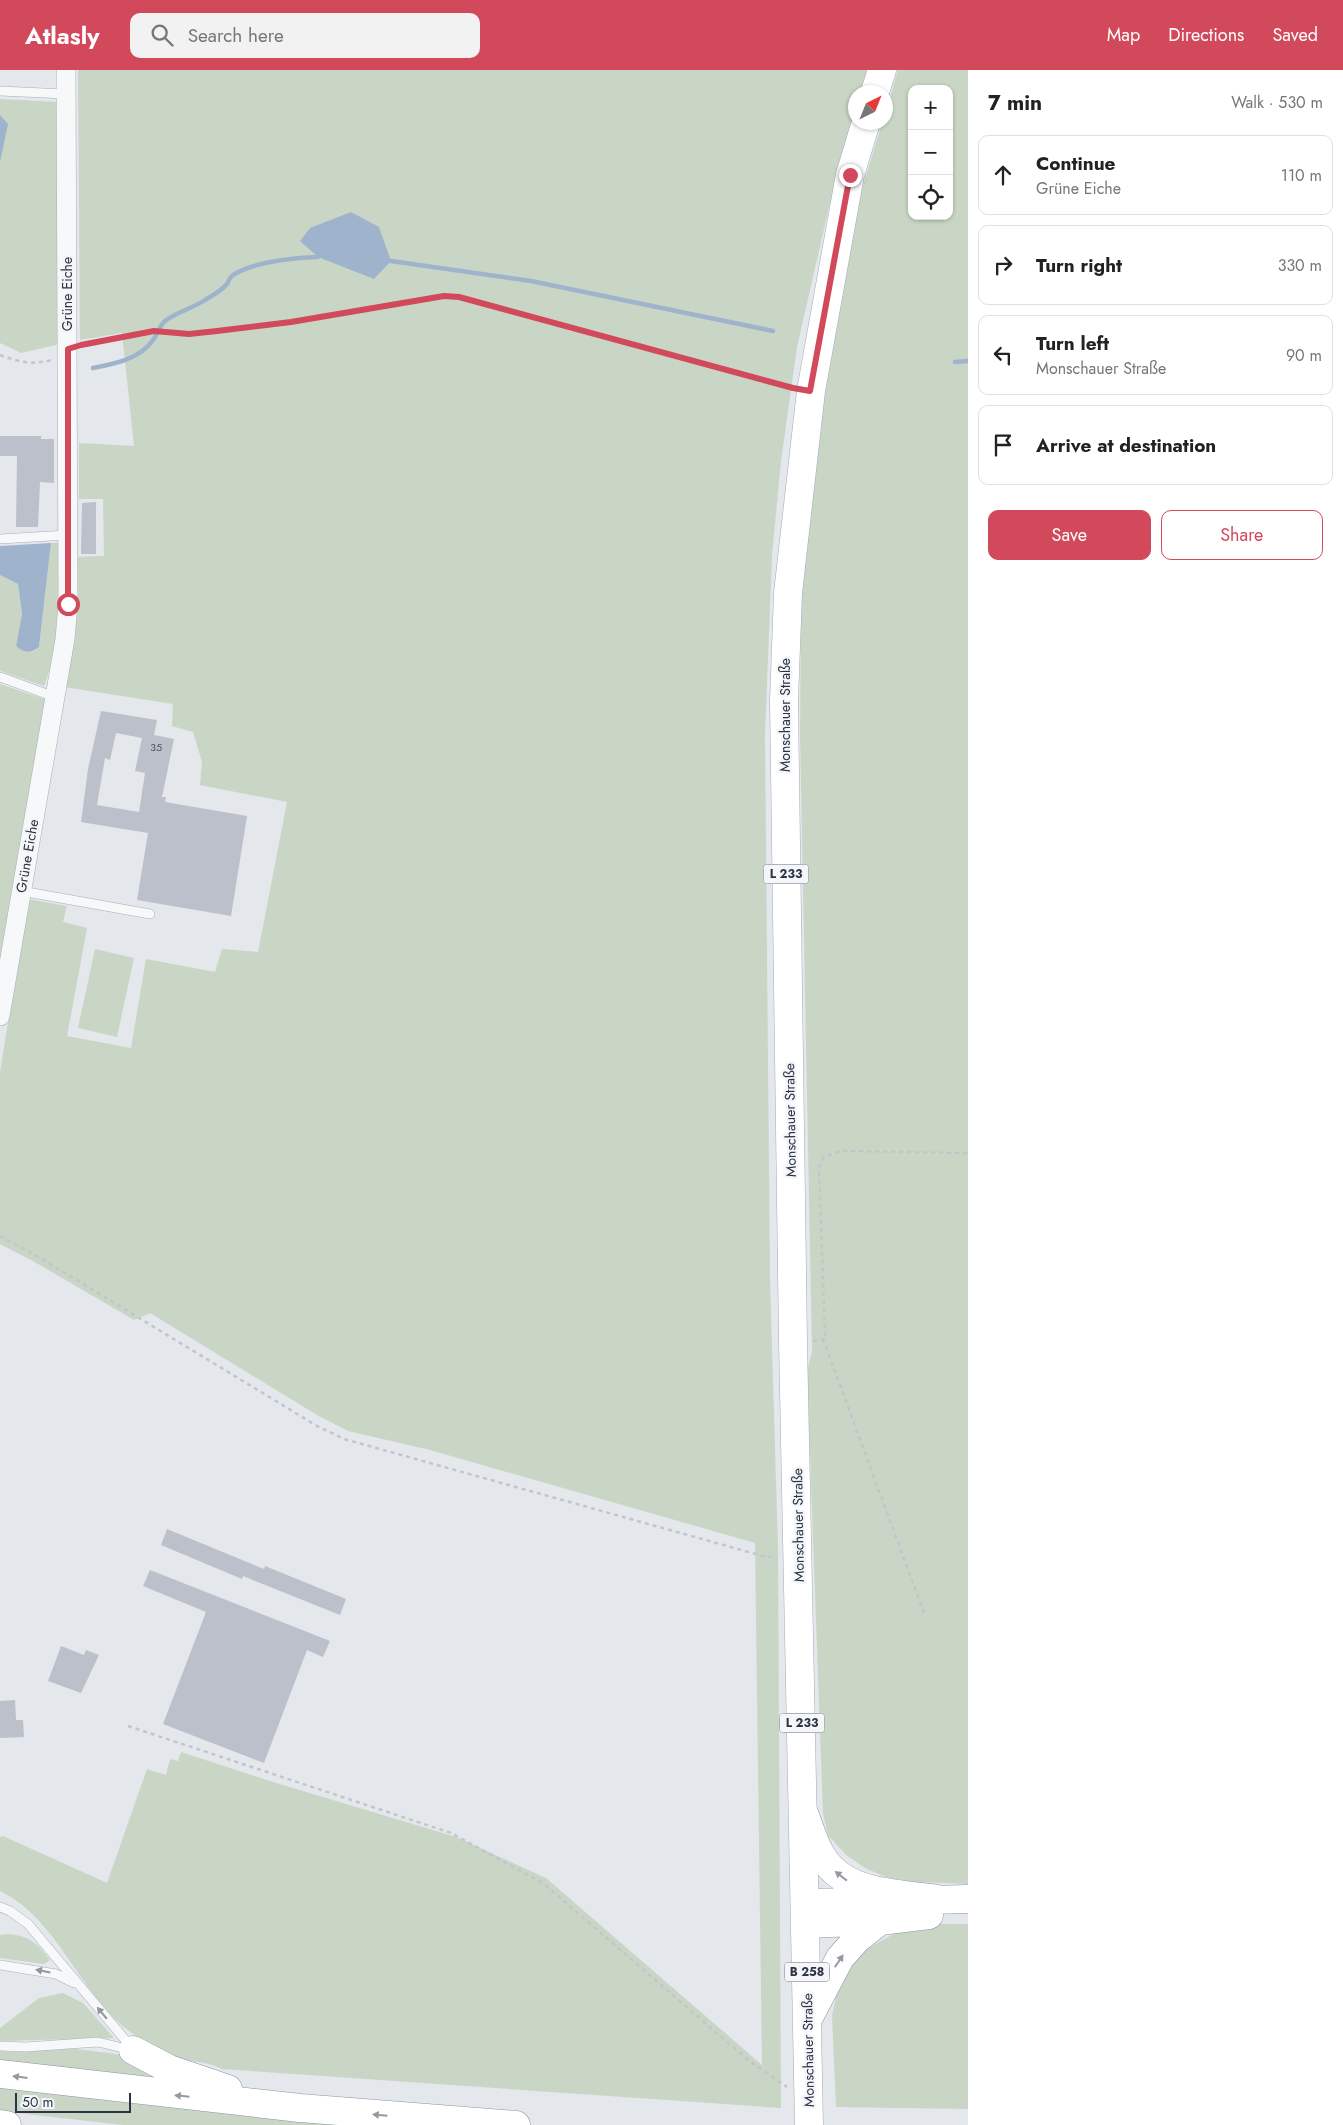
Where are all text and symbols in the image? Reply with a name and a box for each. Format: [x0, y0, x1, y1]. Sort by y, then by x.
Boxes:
search box [130, 13, 480, 58]
text: Atlasly [25, 18, 100, 53]
icon: search [148, 21, 176, 49]
text: Search here [188, 22, 284, 49]
text: Map [1107, 22, 1140, 48]
text: Directions [1168, 22, 1244, 48]
text: Saved [1272, 22, 1318, 48]
north arrow [848, 85, 893, 130]
map controls [908, 85, 953, 220]
button: + [908, 85, 953, 130]
text: 7 min [988, 88, 1042, 118]
text: Walk · 530 m [1231, 91, 1323, 114]
button: − [908, 130, 953, 175]
text: Continue [1036, 150, 1115, 177]
icon: ahead [989, 161, 1017, 189]
route end [839, 164, 862, 187]
text: 110 m [1281, 164, 1322, 187]
button: locate [908, 175, 953, 220]
text: Grüne Eiche [1036, 177, 1121, 200]
icon: right [989, 251, 1017, 279]
text: Turn right [1036, 252, 1122, 279]
text: 330 m [1278, 254, 1322, 277]
street label: Grüne Eiche [57, 257, 77, 331]
text: Turn left [1036, 330, 1109, 357]
icon: left [989, 341, 1017, 369]
text: 90 m [1286, 344, 1322, 367]
text: Monschauer Straße [1036, 357, 1166, 380]
icon: arrive [989, 431, 1017, 459]
text: Arrive at destination [1036, 432, 1216, 459]
button: Save [988, 510, 1151, 560]
button: Share [1161, 510, 1323, 560]
route start [57, 593, 80, 616]
street label: Monschauer Straße [775, 658, 795, 772]
house number: 35 [150, 739, 162, 755]
street label: Grüne Eiche [11, 818, 43, 894]
road number: L 233 [764, 864, 808, 884]
street label: Monschauer Straße [779, 1063, 801, 1177]
street label: Monschauer Straße [787, 1468, 809, 1582]
road number: L 233 [780, 1714, 824, 1732]
one-way arrow [835, 1870, 848, 1881]
one-way arrow [834, 1954, 844, 1968]
road number: B 258 [784, 1962, 830, 1981]
one-way arrow [36, 1967, 51, 1975]
street label: Monschauer Straße [797, 1993, 819, 2107]
one-way arrow [97, 2007, 108, 2019]
one-way arrow [12, 2073, 28, 2081]
scale bar [15, 2090, 131, 2113]
text: 50 m [22, 2092, 53, 2112]
one-way arrow [173, 2092, 189, 2100]
one-way arrow [372, 2110, 388, 2118]

